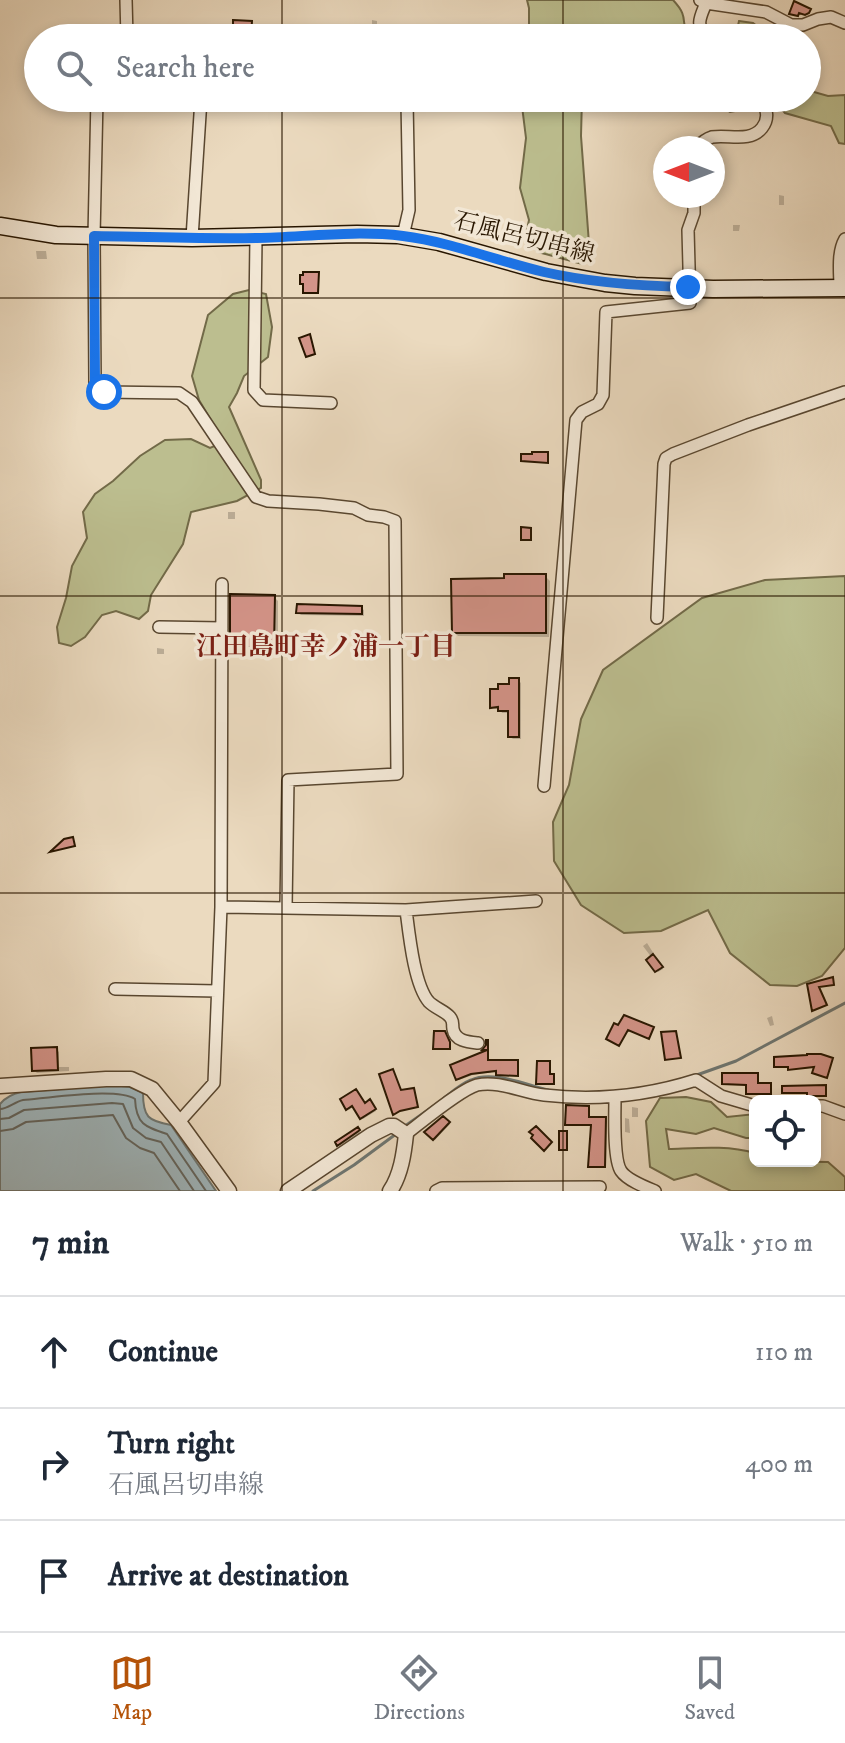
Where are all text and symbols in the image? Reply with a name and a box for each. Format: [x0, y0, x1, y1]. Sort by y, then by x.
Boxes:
search box [24, 24, 821, 112]
icon: search [52, 46, 96, 90]
text: Search here [116, 50, 255, 87]
north arrow [653, 136, 725, 208]
street label: 石風呂切串線 [451, 206, 597, 270]
route end [670, 269, 706, 305]
route start [86, 374, 122, 410]
district label: 江田島町幸ノ浦一丁目 [196, 631, 456, 664]
map controls [749, 1095, 821, 1167]
button: locate [749, 1095, 821, 1167]
text: 7 min [32, 1222, 109, 1264]
text: Walk · 510 m [680, 1227, 813, 1260]
icon: ahead [32, 1330, 76, 1374]
text: Continue [108, 1334, 218, 1371]
text: 110 m [755, 1336, 813, 1369]
text: Turn right [108, 1426, 235, 1463]
icon: right [32, 1442, 76, 1486]
text: 400 m [745, 1448, 813, 1481]
text: 石風呂切串線 [108, 1469, 264, 1502]
icon: arrive [32, 1554, 76, 1598]
text: Arrive at destination [108, 1558, 349, 1595]
tab: Map [110, 1651, 154, 1726]
tab: Directions [374, 1651, 465, 1726]
tab: Saved [685, 1651, 735, 1726]

